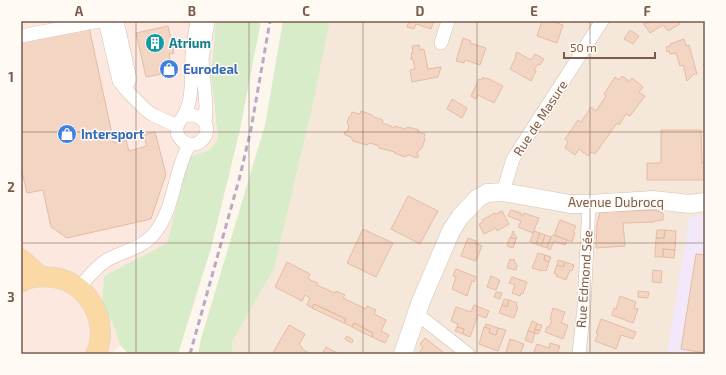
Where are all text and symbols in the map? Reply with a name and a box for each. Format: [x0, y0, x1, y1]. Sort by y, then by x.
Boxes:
text: A [75, 3, 84, 19]
text: B [188, 3, 196, 19]
text: C [302, 3, 310, 19]
text: D [416, 3, 425, 19]
text: E [530, 3, 538, 19]
text: F [643, 3, 651, 19]
building icon: Atrium [144, 32, 166, 54]
scale bar [564, 34, 655, 60]
place label: Atrium [169, 35, 211, 51]
text: 50 m [570, 40, 597, 54]
shop icon: Eurodeal [158, 58, 180, 80]
place label: Eurodeal [183, 61, 239, 77]
text: 1 [8, 69, 14, 85]
street label: Rue de Masure [510, 77, 570, 159]
shop icon: Intersport [56, 123, 78, 145]
place label: Intersport [81, 126, 145, 142]
text: 2 [7, 179, 15, 195]
street label: Avenue Dubrocq [568, 194, 664, 210]
street label: Rue Edmond Sée [573, 230, 595, 328]
text: 3 [7, 289, 15, 305]

